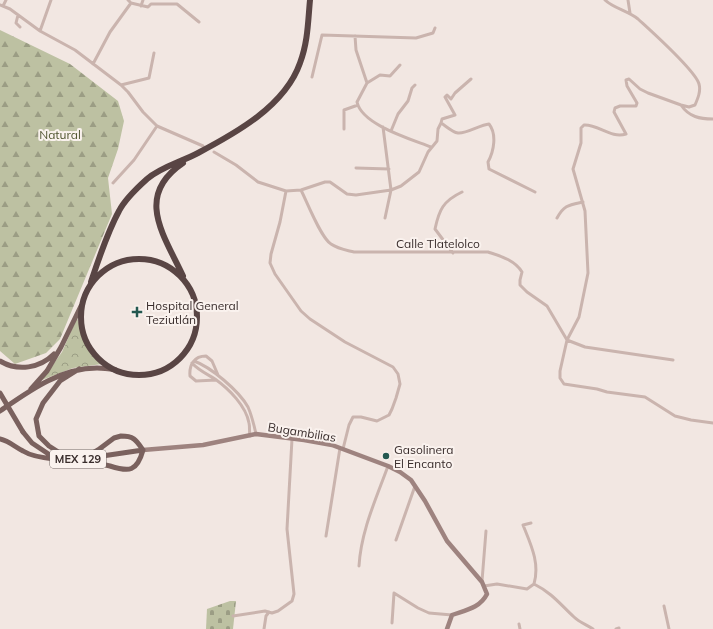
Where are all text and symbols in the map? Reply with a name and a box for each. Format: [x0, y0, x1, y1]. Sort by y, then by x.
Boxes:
park label: Natural [39, 127, 81, 142]
street label: Calle Tlatelolco [396, 236, 480, 251]
place label: Hospital General Teziutlán [146, 298, 239, 327]
marker: Hospital General Teziutlán [131, 306, 143, 318]
street label: Bugambilias [267, 419, 337, 445]
place label: Gasolinera El Encanto [394, 442, 454, 471]
road number: MEX 129 [50, 450, 106, 468]
marker: Gasolinera El Encanto [381, 451, 391, 461]

